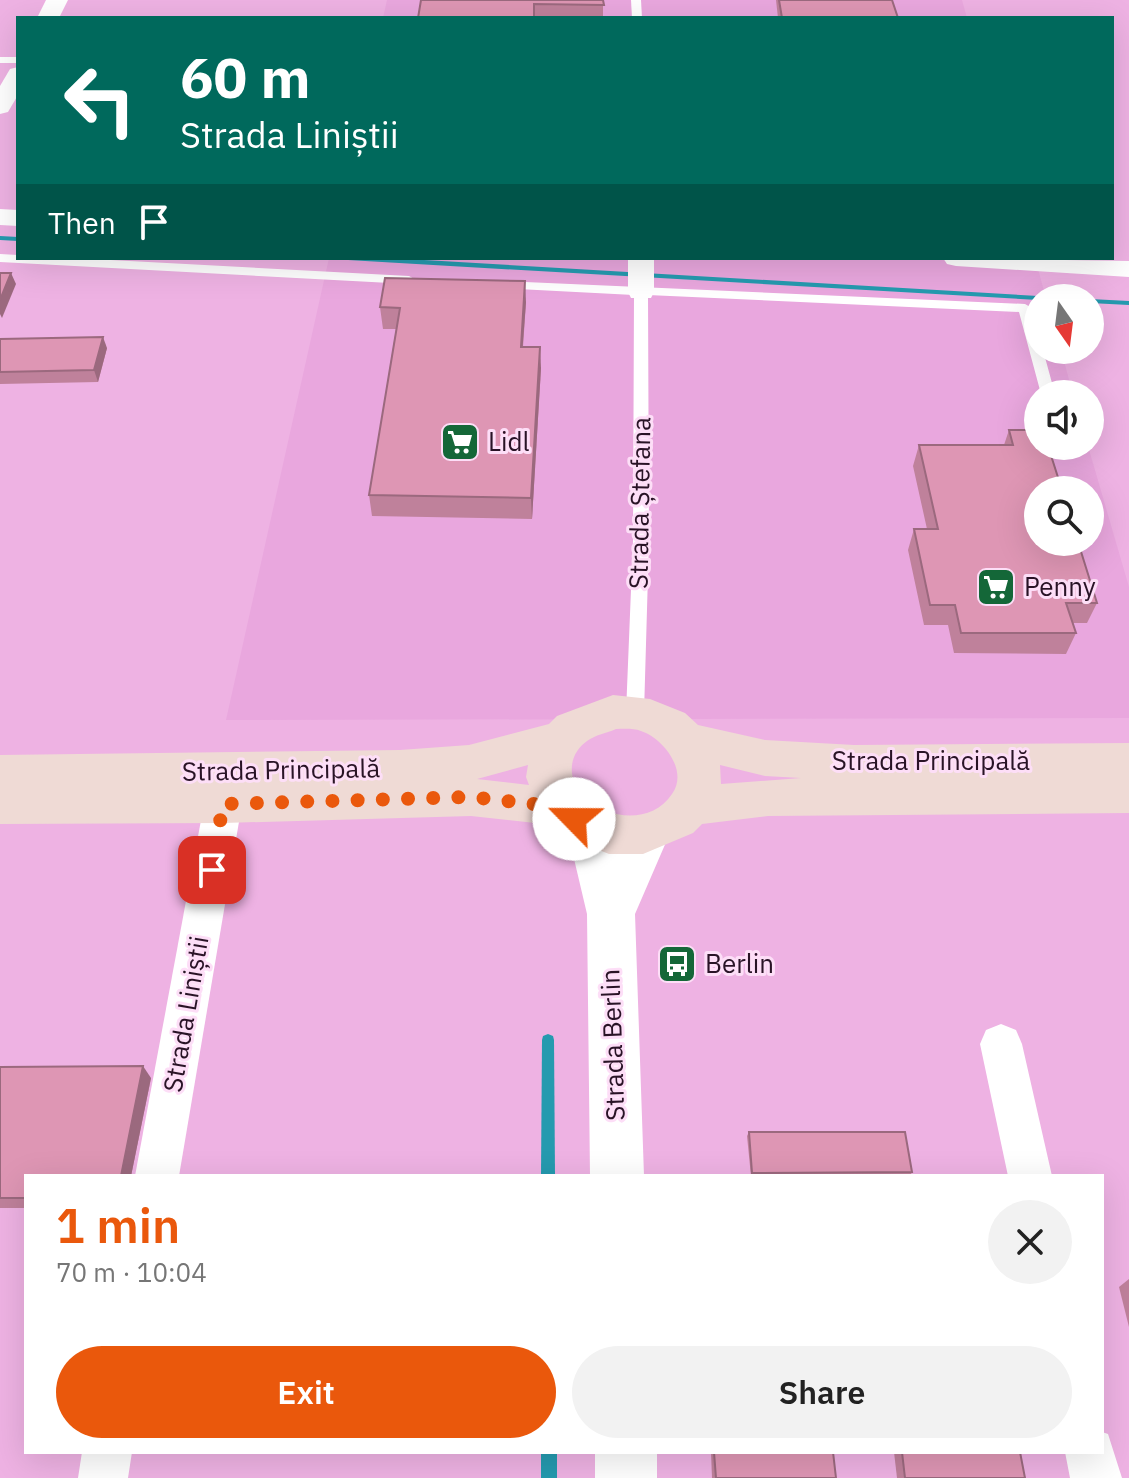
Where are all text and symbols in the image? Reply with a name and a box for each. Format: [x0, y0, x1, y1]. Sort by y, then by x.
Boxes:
text: 60 m [180, 41, 310, 113]
icon: left [48, 48, 152, 152]
text: Strada Liniștii [180, 111, 399, 158]
icon: arrive [132, 200, 176, 244]
text: Then [48, 203, 116, 242]
north arrow [1024, 284, 1104, 364]
map controls [1024, 284, 1104, 556]
button: sound [1024, 380, 1104, 460]
street label: Strada Ștefana [621, 417, 658, 589]
supermarket icon: Lidl [439, 421, 481, 463]
place label: Lidl [488, 424, 530, 458]
button: search [1024, 476, 1104, 556]
supermarket icon: Penny [975, 566, 1017, 608]
place label: Penny [1024, 569, 1096, 603]
street label: Strada Principală [832, 743, 1030, 777]
street label: Strada Principală [181, 750, 381, 788]
position arrow [532, 777, 616, 861]
pin [178, 836, 246, 904]
icon: arrive [190, 848, 234, 892]
street label: Strada Liniștii [155, 933, 215, 1095]
bus stop icon: Berlin [656, 943, 698, 985]
place label: Berlin [705, 946, 774, 980]
street label: Strada Berlin [592, 969, 632, 1121]
text: 1 min [56, 1194, 180, 1256]
button: close [988, 1200, 1072, 1284]
text: 70 m · 10:04 [56, 1255, 207, 1289]
button: Exit [56, 1346, 556, 1438]
button: Share [572, 1346, 1072, 1438]

